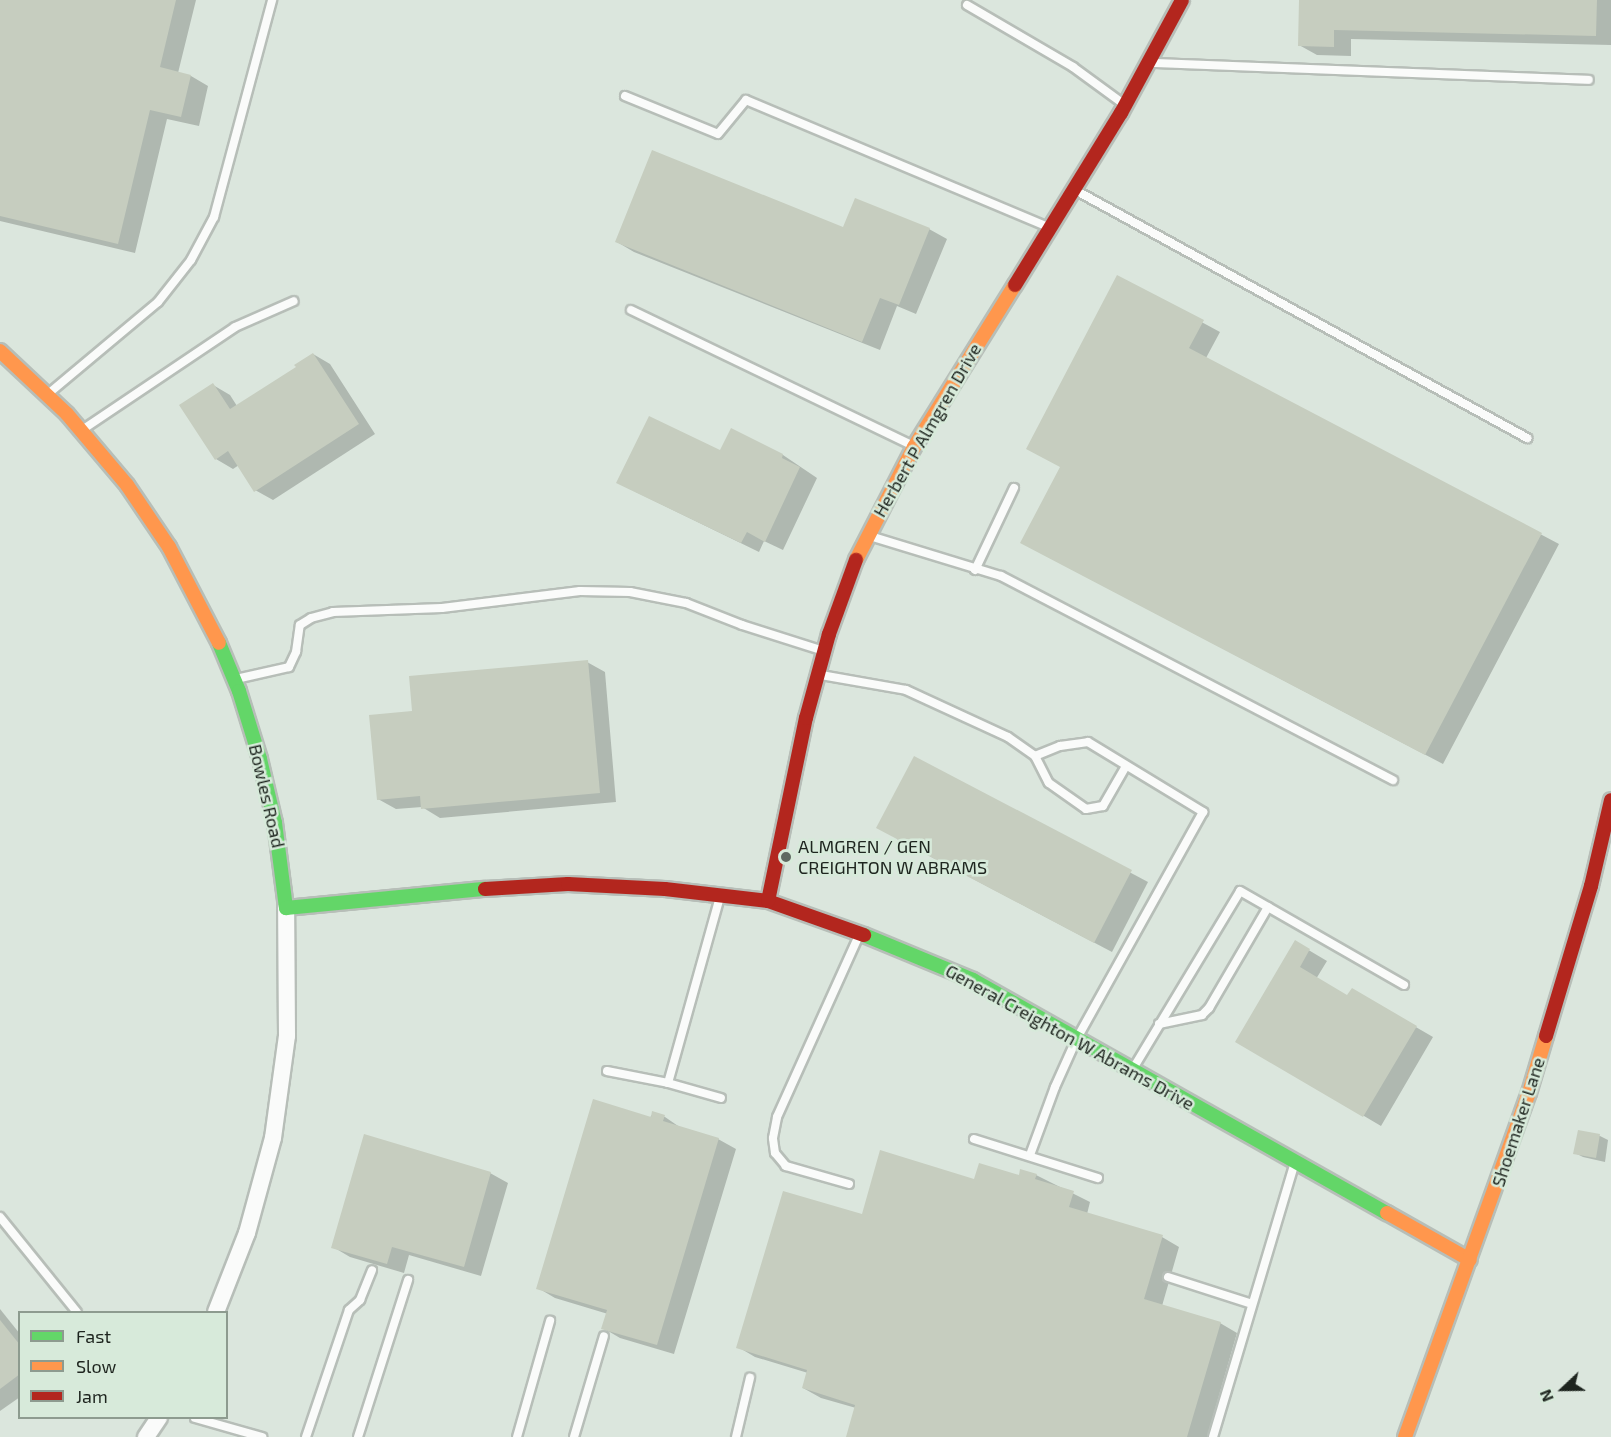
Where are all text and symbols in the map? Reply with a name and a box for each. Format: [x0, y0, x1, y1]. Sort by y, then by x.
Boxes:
street label: Herbert P Almgren Drive [868, 339, 986, 521]
street label: Bowles Road [245, 742, 289, 850]
place label: ALMGREN / GEN CREIGHTON W ABRAMS [798, 836, 988, 878]
marker: ALMGREN / GEN CREIGHTON W ABRAMS [779, 850, 793, 864]
street label: General Creighton W Abrams Drive [941, 959, 1199, 1115]
street label: Shoemaker Lane [1487, 1054, 1549, 1190]
legend [18, 1311, 228, 1419]
text: Fast [76, 1325, 111, 1347]
text: Slow [76, 1355, 116, 1377]
north arrow [1533, 1359, 1593, 1419]
text: Jam [76, 1385, 108, 1407]
text: N [1535, 1387, 1557, 1405]

